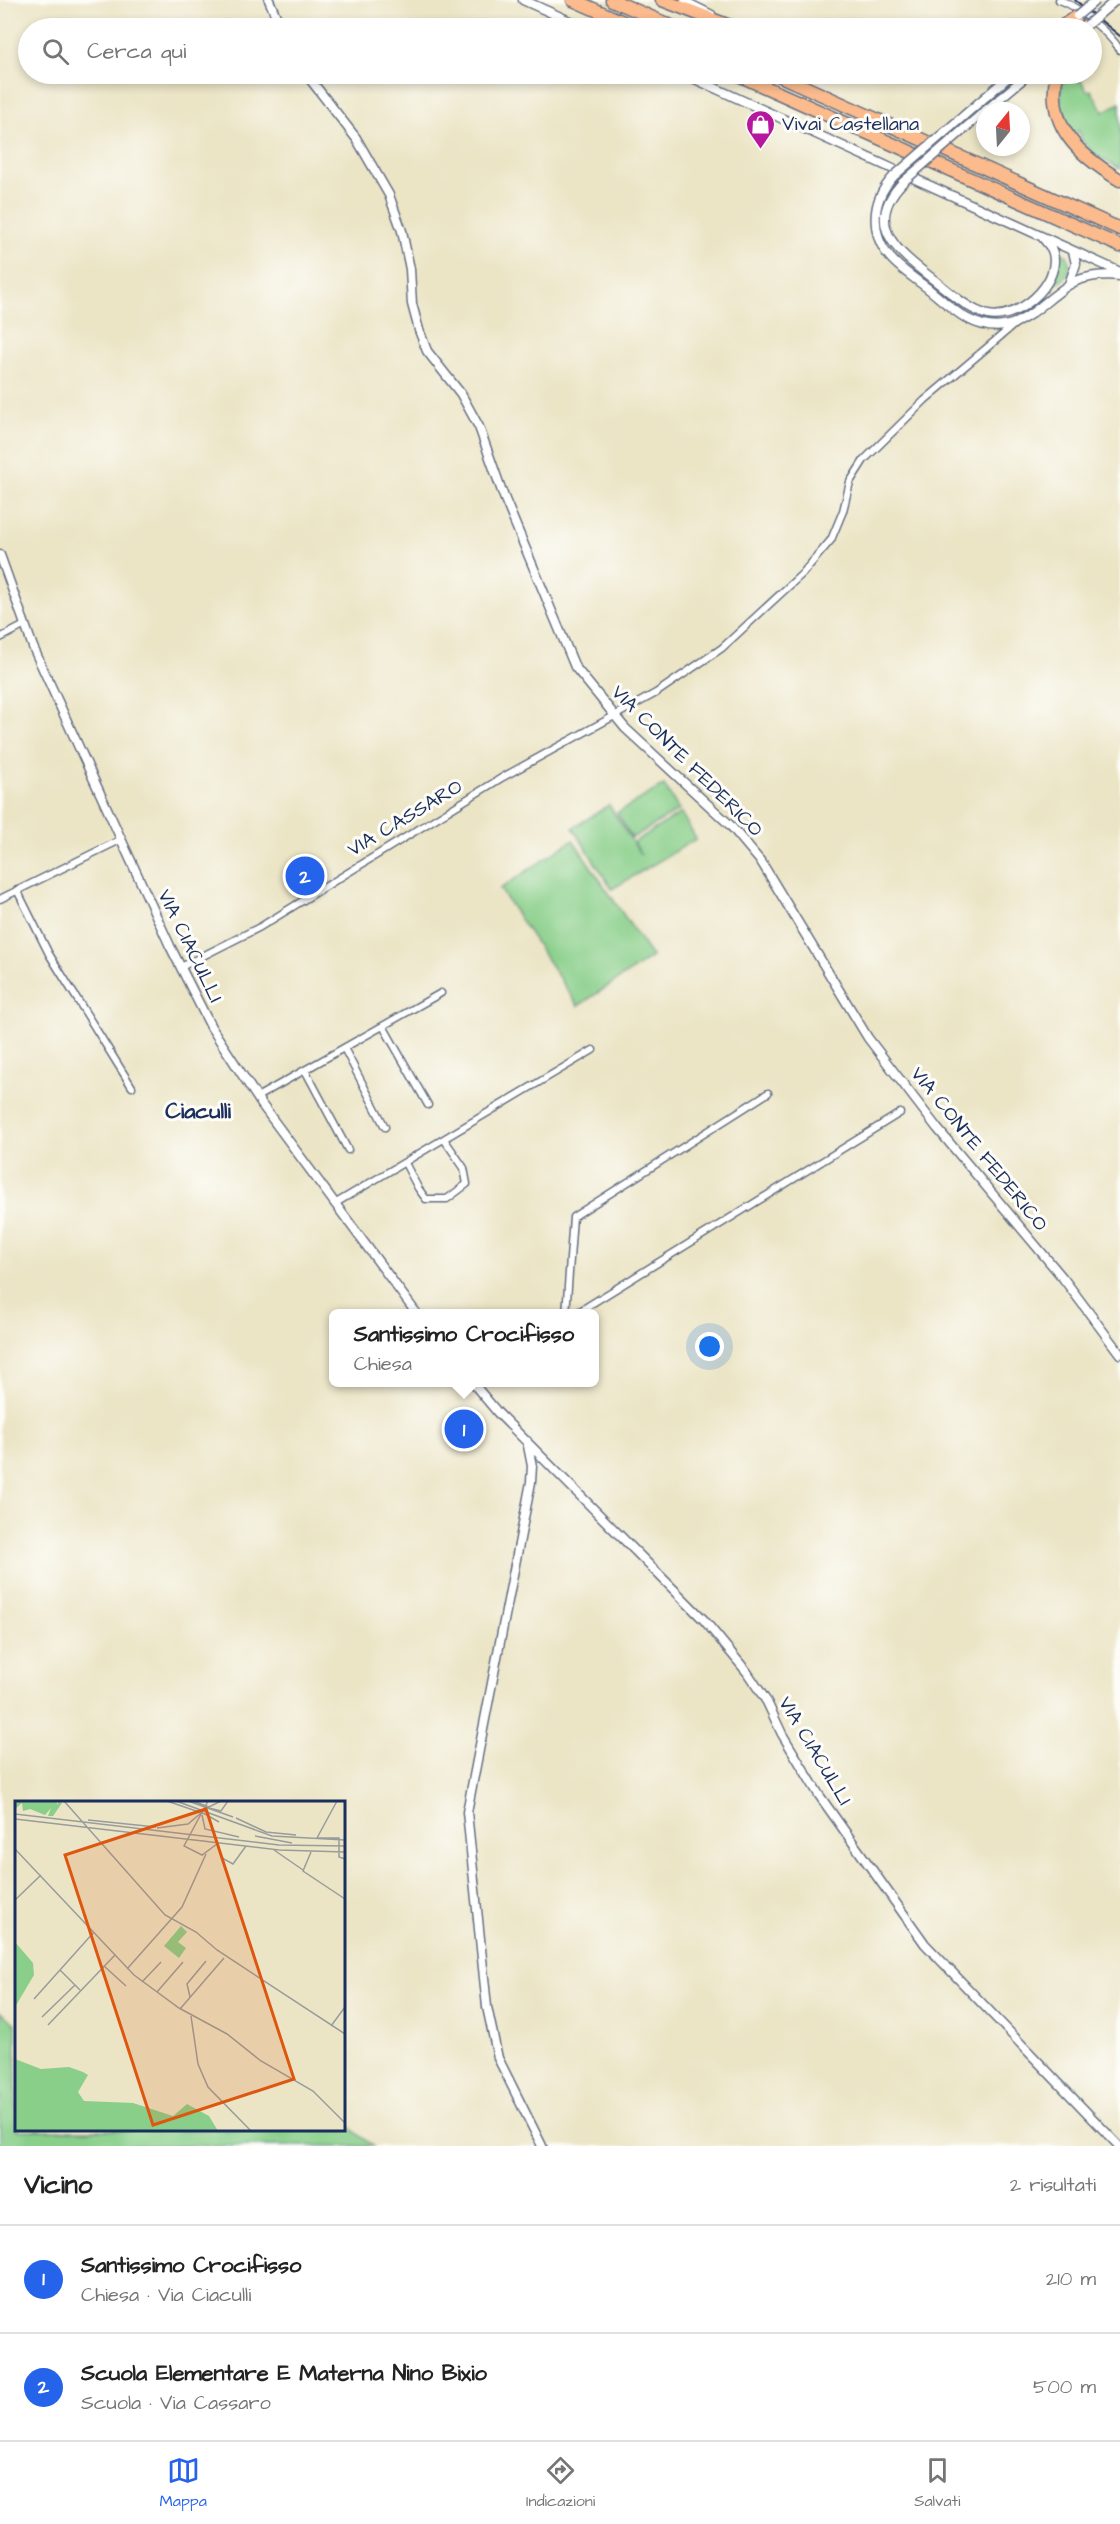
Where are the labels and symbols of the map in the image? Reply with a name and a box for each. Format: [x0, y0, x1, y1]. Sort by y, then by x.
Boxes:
north arrow [976, 102, 1030, 156]
shop icon: Vivai Castellana [745, 108, 777, 150]
place label: Vivai Castellana [782, 110, 919, 138]
street label: VIA CONTE FEDERICO [605, 679, 769, 843]
street label: VIA CASSARO [342, 773, 468, 863]
pin: 2 [286, 854, 324, 898]
street label: VIA CIACULLI [151, 885, 229, 1007]
street label: VIA CONTE FEDERICO [904, 1061, 1054, 1237]
district label: Ciaculli [165, 1096, 231, 1127]
your location [695, 1332, 724, 1361]
pin: 1 [444, 1406, 484, 1452]
street label: VIA CIACULLI [771, 1691, 859, 1811]
inset map [15, 1801, 345, 2131]

